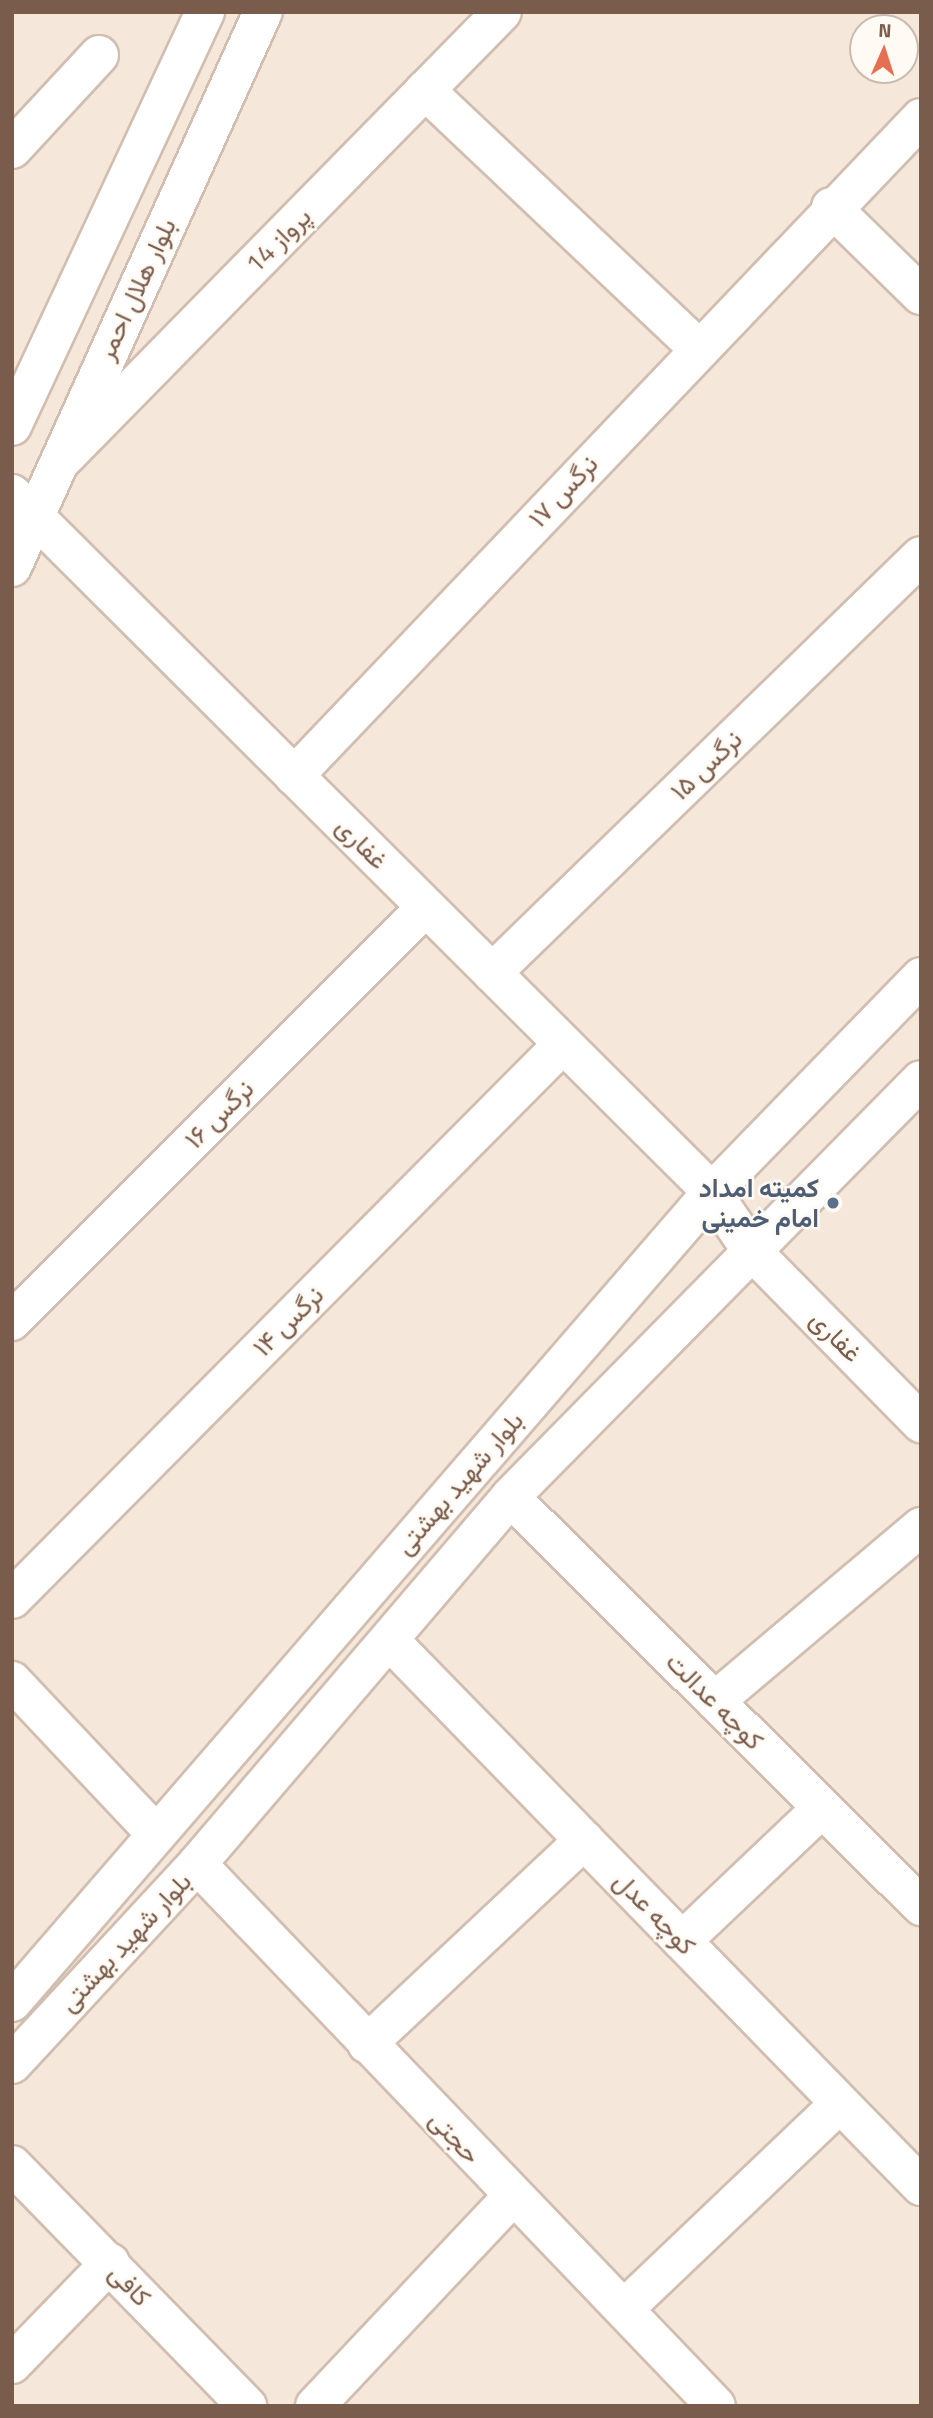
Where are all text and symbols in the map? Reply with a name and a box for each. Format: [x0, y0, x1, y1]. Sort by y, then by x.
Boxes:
north arrow [849, 14, 919, 84]
text: N [878, 15, 892, 44]
street label: پرواز 14 [239, 201, 317, 279]
street label: بلوار هلال احمر [90, 213, 182, 365]
street label: نرگس ۱۷ [522, 448, 604, 534]
street label: نرگس ۱۵ [664, 723, 748, 807]
street label: غفاری [330, 811, 394, 875]
street label: نرگس ۱۶ [178, 1073, 260, 1155]
place label: کمیته امداد امام خمینی [699, 1172, 819, 1234]
marker: کمیته امداد امام خمینی [825, 1195, 841, 1211]
street label: نرگس ۱۴ [246, 1279, 330, 1363]
street label: غفاری [804, 1304, 868, 1368]
street label: بلوار شهید بهشتی [388, 1405, 530, 1561]
street label: کوچه عدالت [660, 1646, 770, 1756]
street label: کوچه عدل [608, 1865, 702, 1961]
street label: بلوار شهید بهشتی [52, 1866, 198, 2018]
street label: حجتی [423, 2104, 487, 2170]
street label: کافی [102, 2257, 158, 2313]

